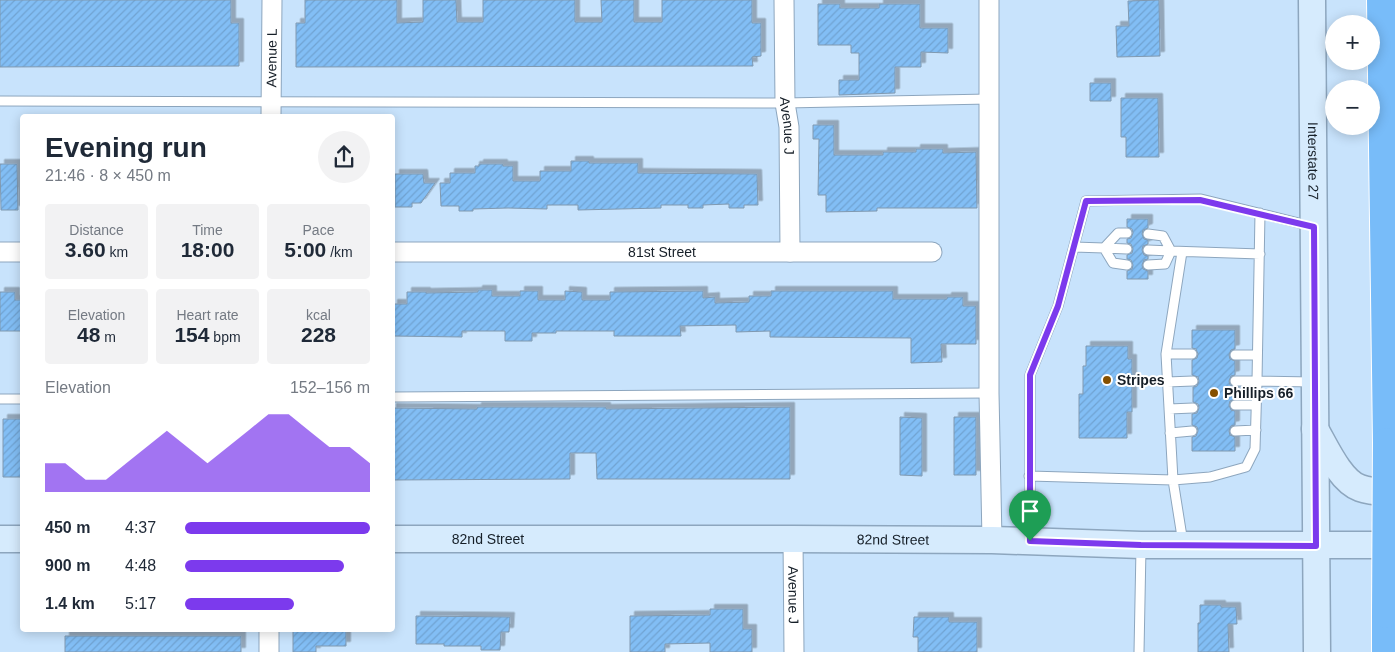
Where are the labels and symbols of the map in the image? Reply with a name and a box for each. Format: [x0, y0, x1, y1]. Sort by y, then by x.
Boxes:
street label: Avenue L [263, 28, 280, 88]
street label: Avenue J [777, 97, 797, 155]
street label: Interstate 27 [1305, 122, 1322, 200]
street label: 81st Street [628, 244, 696, 260]
place label: Stripes [1117, 372, 1165, 388]
marker: Stripes [1101, 374, 1113, 386]
place label: Phillips 66 [1224, 385, 1293, 401]
marker: Phillips 66 [1208, 387, 1220, 399]
pin [1009, 490, 1051, 541]
street label: 82nd Street [452, 531, 524, 547]
street label: 82nd Street [857, 531, 929, 548]
street label: Avenue J [785, 566, 802, 624]

